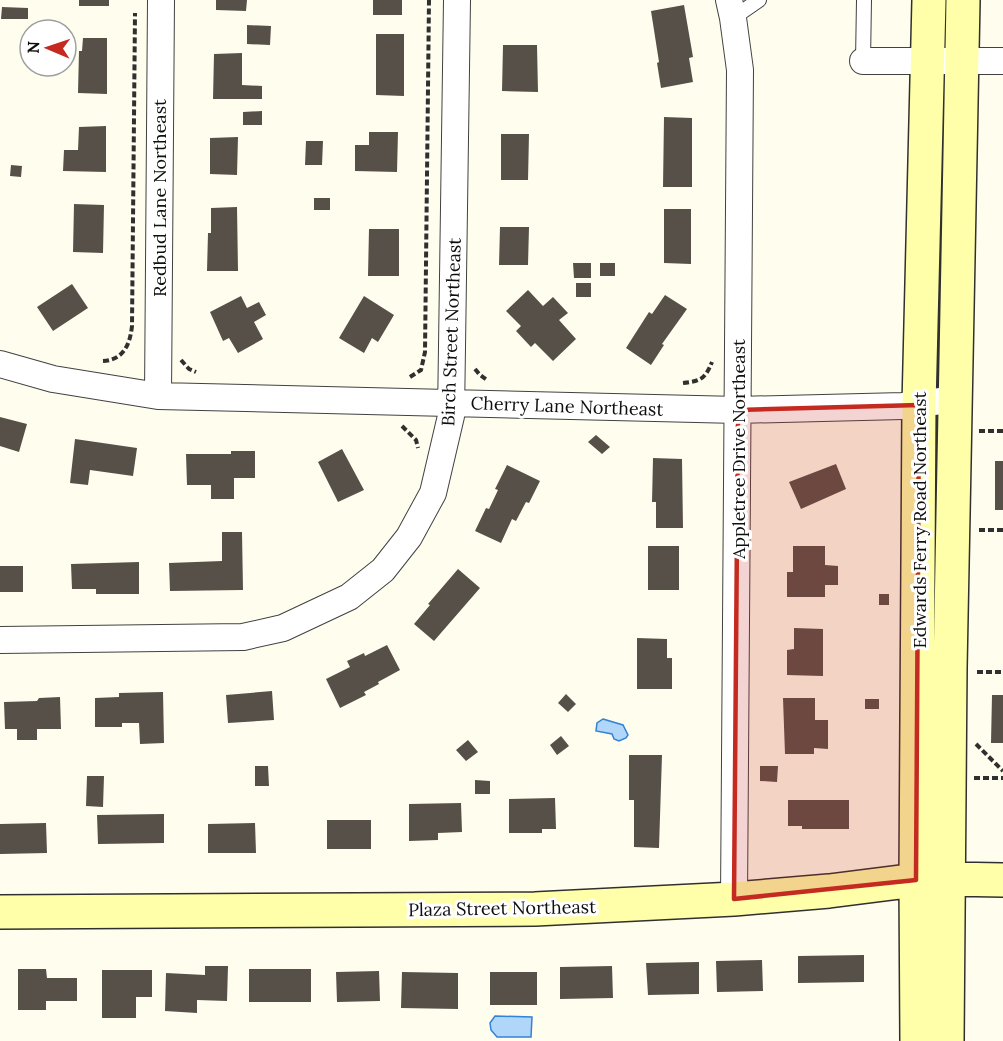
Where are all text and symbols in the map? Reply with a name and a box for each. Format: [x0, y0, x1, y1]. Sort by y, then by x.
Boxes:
north arrow [18, 18, 78, 78]
text: N [23, 41, 43, 54]
street label: Redbud Lane Northeast [148, 99, 171, 297]
street label: Birch Street Northeast [436, 237, 466, 427]
street label: Appletree Drive Northeast [727, 339, 750, 560]
street label: Cherry Lane Northeast [470, 391, 664, 421]
street label: Edwards Ferry Road Northeast [908, 392, 931, 648]
street label: Plaza Street Northeast [408, 895, 596, 921]

